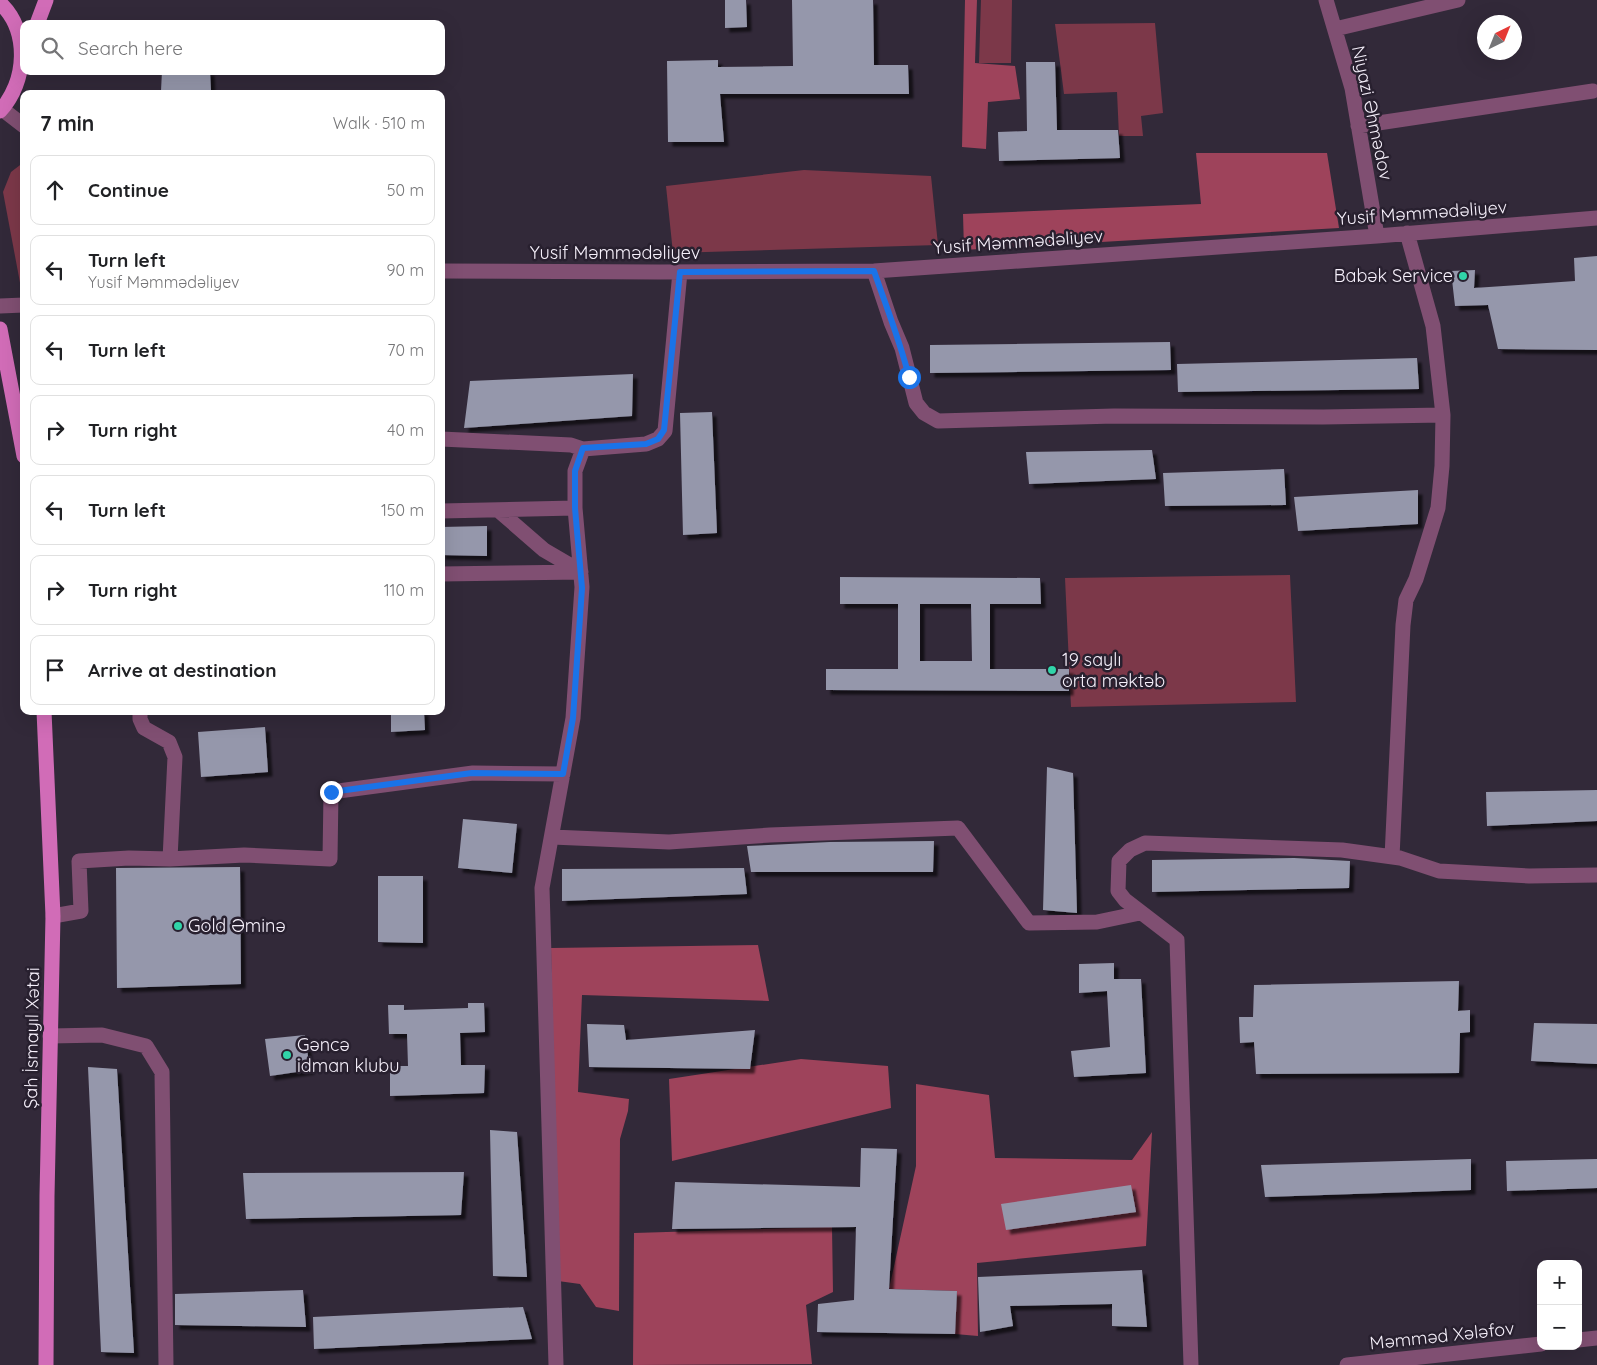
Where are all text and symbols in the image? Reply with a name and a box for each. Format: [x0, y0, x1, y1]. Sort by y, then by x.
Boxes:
north arrow [1477, 15, 1522, 60]
search box [20, 20, 445, 75]
icon: search [38, 34, 66, 62]
text: Search here [78, 36, 183, 60]
street label: Niyazi Əhmədov [1347, 43, 1398, 182]
text: 7 min [40, 110, 94, 136]
text: Walk · 510 m [333, 113, 425, 133]
icon: ahead [41, 176, 69, 204]
text: Continue [88, 178, 169, 202]
text: 50 m [387, 180, 424, 200]
street label: Yusif Məmmədəliyev [1336, 195, 1508, 230]
street label: Yusif Məmmədəliyev [932, 224, 1104, 259]
street label: Yusif Məmmədəliyev [530, 241, 700, 264]
text: Turn left [88, 248, 166, 272]
icon: left [41, 256, 69, 284]
text: 90 m [387, 260, 424, 280]
place label: Babək Service [1334, 264, 1453, 287]
marker: Babək Service [1457, 270, 1469, 282]
text: Yusif Məmmədəliyev [88, 272, 240, 292]
icon: left [41, 336, 69, 364]
text: Turn left [88, 338, 166, 362]
text: 70 m [387, 340, 424, 360]
route start [898, 366, 921, 389]
icon: right [41, 416, 69, 444]
text: Turn right [88, 418, 177, 442]
text: 40 m [387, 420, 424, 440]
icon: left [41, 496, 69, 524]
text: Turn left [88, 498, 166, 522]
text: 150 m [381, 500, 424, 520]
icon: right [41, 576, 69, 604]
text: Turn right [88, 578, 177, 602]
text: 110 m [384, 580, 424, 600]
place label: 19 saylı orta məktəb [1062, 648, 1165, 692]
icon: arrive [41, 656, 69, 684]
text: Arrive at destination [88, 658, 277, 682]
marker: 19 saylı orta məktəb [1046, 664, 1058, 676]
route end [320, 781, 343, 804]
place label: Gold Əminə [188, 914, 286, 937]
marker: Gold Əminə [172, 920, 184, 932]
street label: Şah İsmayıl Xətai [19, 967, 44, 1109]
place label: Gəncə idman klubu [297, 1033, 399, 1077]
marker: Gəncə idman klubu [281, 1049, 293, 1061]
map controls [1537, 1260, 1582, 1350]
button: + [1537, 1260, 1582, 1305]
button: − [1537, 1305, 1582, 1350]
street label: Məmməd Xələfov [1368, 1316, 1515, 1355]

